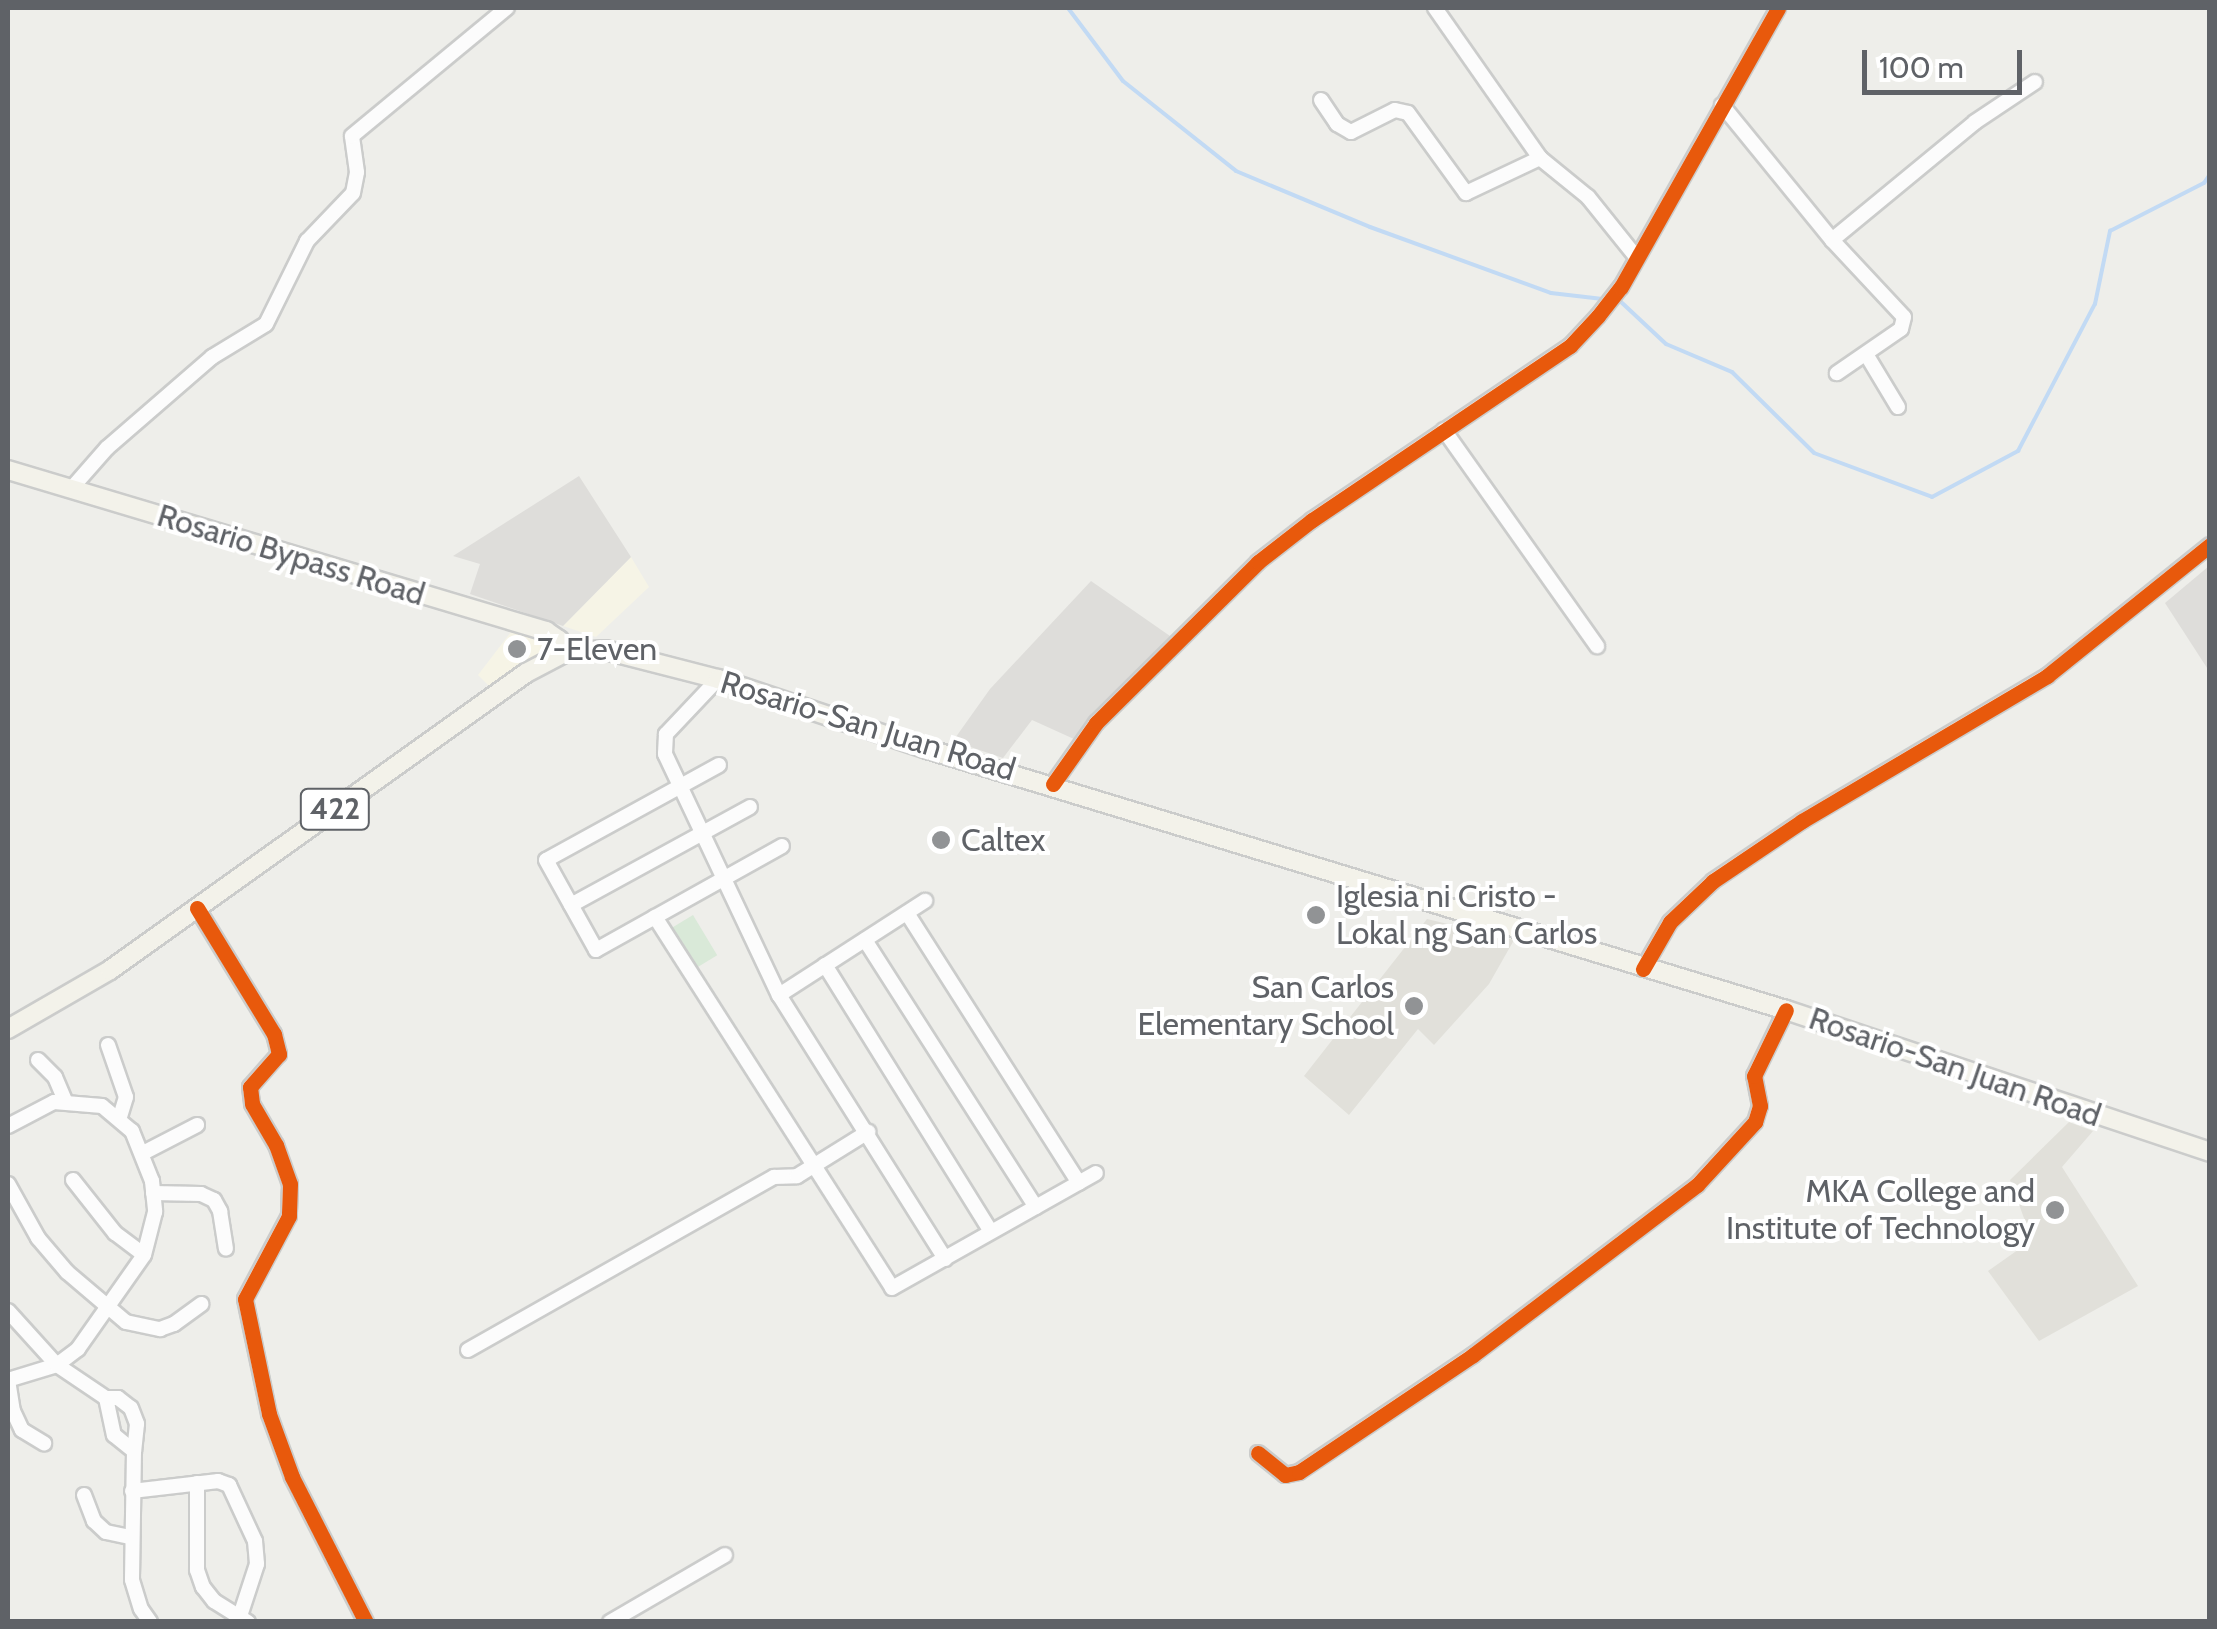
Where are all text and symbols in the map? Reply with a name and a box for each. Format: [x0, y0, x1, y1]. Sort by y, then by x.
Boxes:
scale bar [1867, 30, 2027, 92]
text: 100 m [1879, 49, 1964, 86]
street label: Rosario Bypass Road [153, 496, 429, 614]
place label: 7-Eleven [537, 630, 657, 668]
marker: 7-Eleven [506, 638, 528, 660]
street label: Rosario-San Juan Road [716, 663, 1020, 789]
road number: 422 [298, 784, 372, 834]
place label: Caltex [961, 821, 1046, 859]
marker: Caltex [930, 829, 952, 851]
place label: Iglesia ni Cristo - Lokal ng San Carlos [1336, 878, 1597, 953]
marker: Iglesia ni Cristo - Lokal ng San Carlos [1305, 904, 1327, 926]
place label: San Carlos Elementary School [1137, 969, 1394, 1044]
marker: San Carlos Elementary School [1403, 995, 1425, 1017]
street label: Rosario-San Juan Road [1804, 999, 2106, 1135]
place label: MKA College and Institute of Technology [1726, 1173, 2035, 1248]
marker: MKA College and Institute of Technology [2044, 1199, 2066, 1221]

